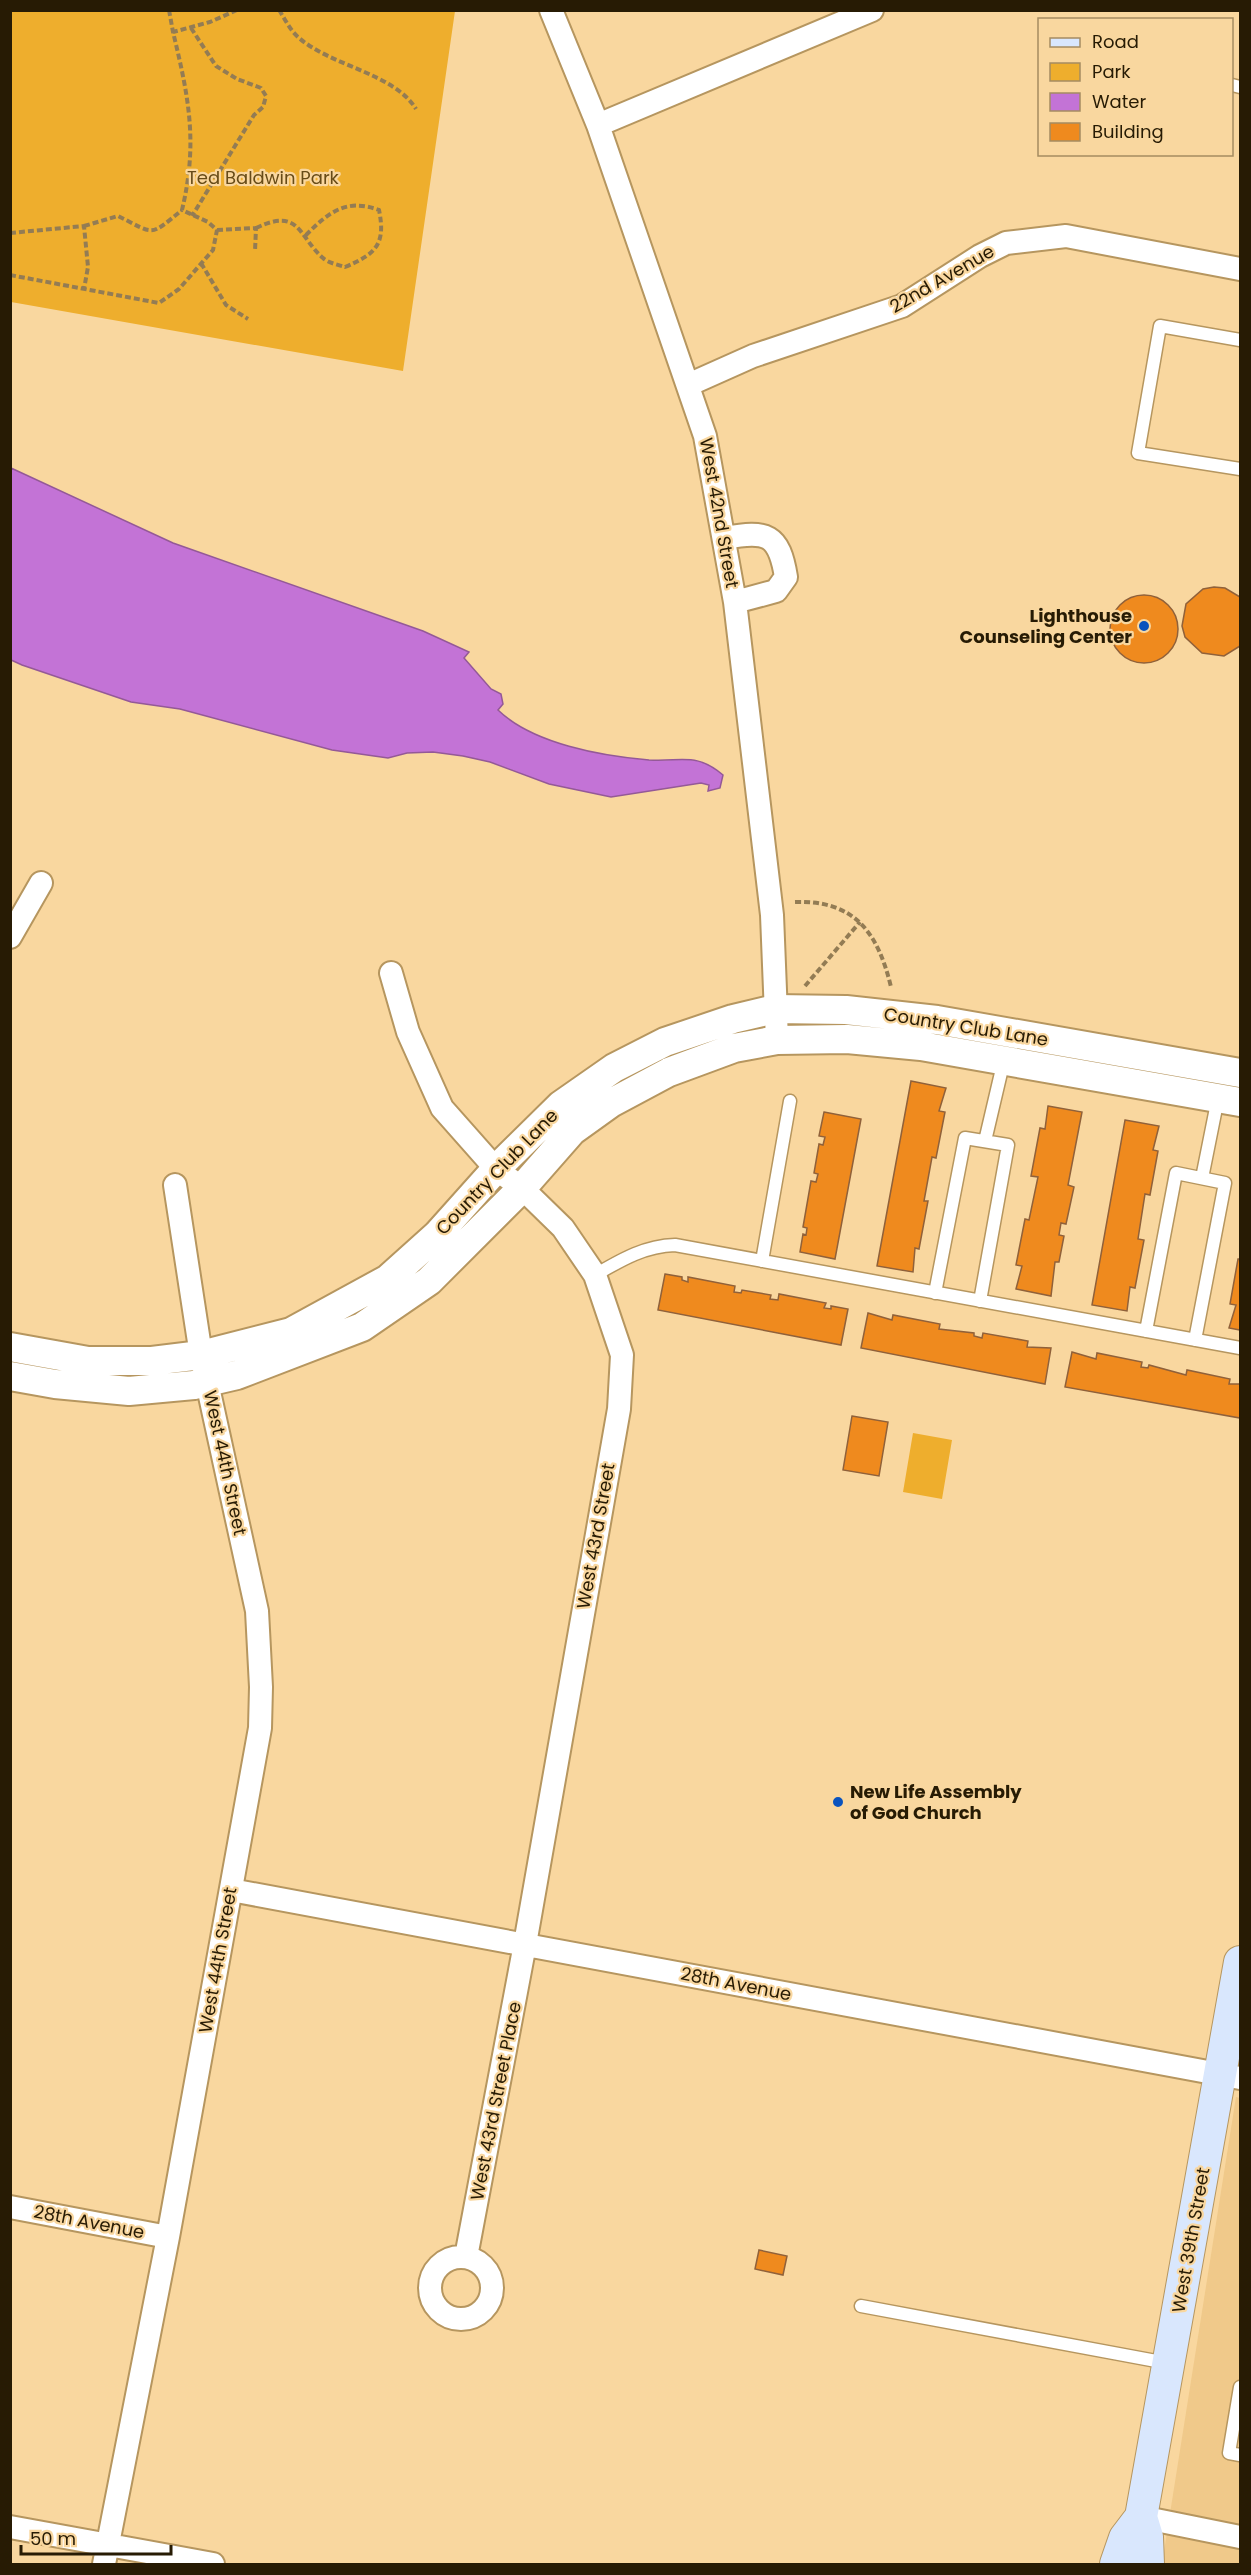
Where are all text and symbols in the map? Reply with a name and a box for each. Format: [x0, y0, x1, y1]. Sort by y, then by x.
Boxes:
legend [1038, 18, 1233, 156]
text: Road [1092, 29, 1139, 54]
text: Park [1092, 59, 1131, 84]
text: Water [1092, 89, 1146, 114]
text: Building [1092, 119, 1164, 144]
park label: Ted Baldwin Park [187, 165, 340, 190]
street label: 22nd Avenue [885, 239, 999, 319]
street label: West 42nd Street [694, 436, 745, 590]
place label: Lighthouse Counseling Center [960, 603, 1132, 649]
marker: Lighthouse Counseling Center [1137, 619, 1151, 633]
street label: Country Club Lane [882, 1001, 1050, 1052]
street label: Country Club Lane [430, 1103, 563, 1240]
street label: West 44th Street [198, 1388, 253, 1538]
street label: West 43rd Street [570, 1461, 621, 1611]
place label: New Life Assembly of God Church [850, 1779, 1022, 1825]
marker: New Life Assembly of God Church [831, 1795, 845, 1809]
street label: West 44th Street [192, 1885, 243, 2035]
street label: 28th Avenue [679, 1961, 794, 2006]
street label: West 43rd Street Place [464, 2000, 527, 2202]
street label: West 39th Street [1165, 2165, 1216, 2314]
street label: 28th Avenue [32, 2199, 147, 2244]
scale bar [21, 2518, 171, 2556]
text: 50 m [30, 2526, 76, 2551]

